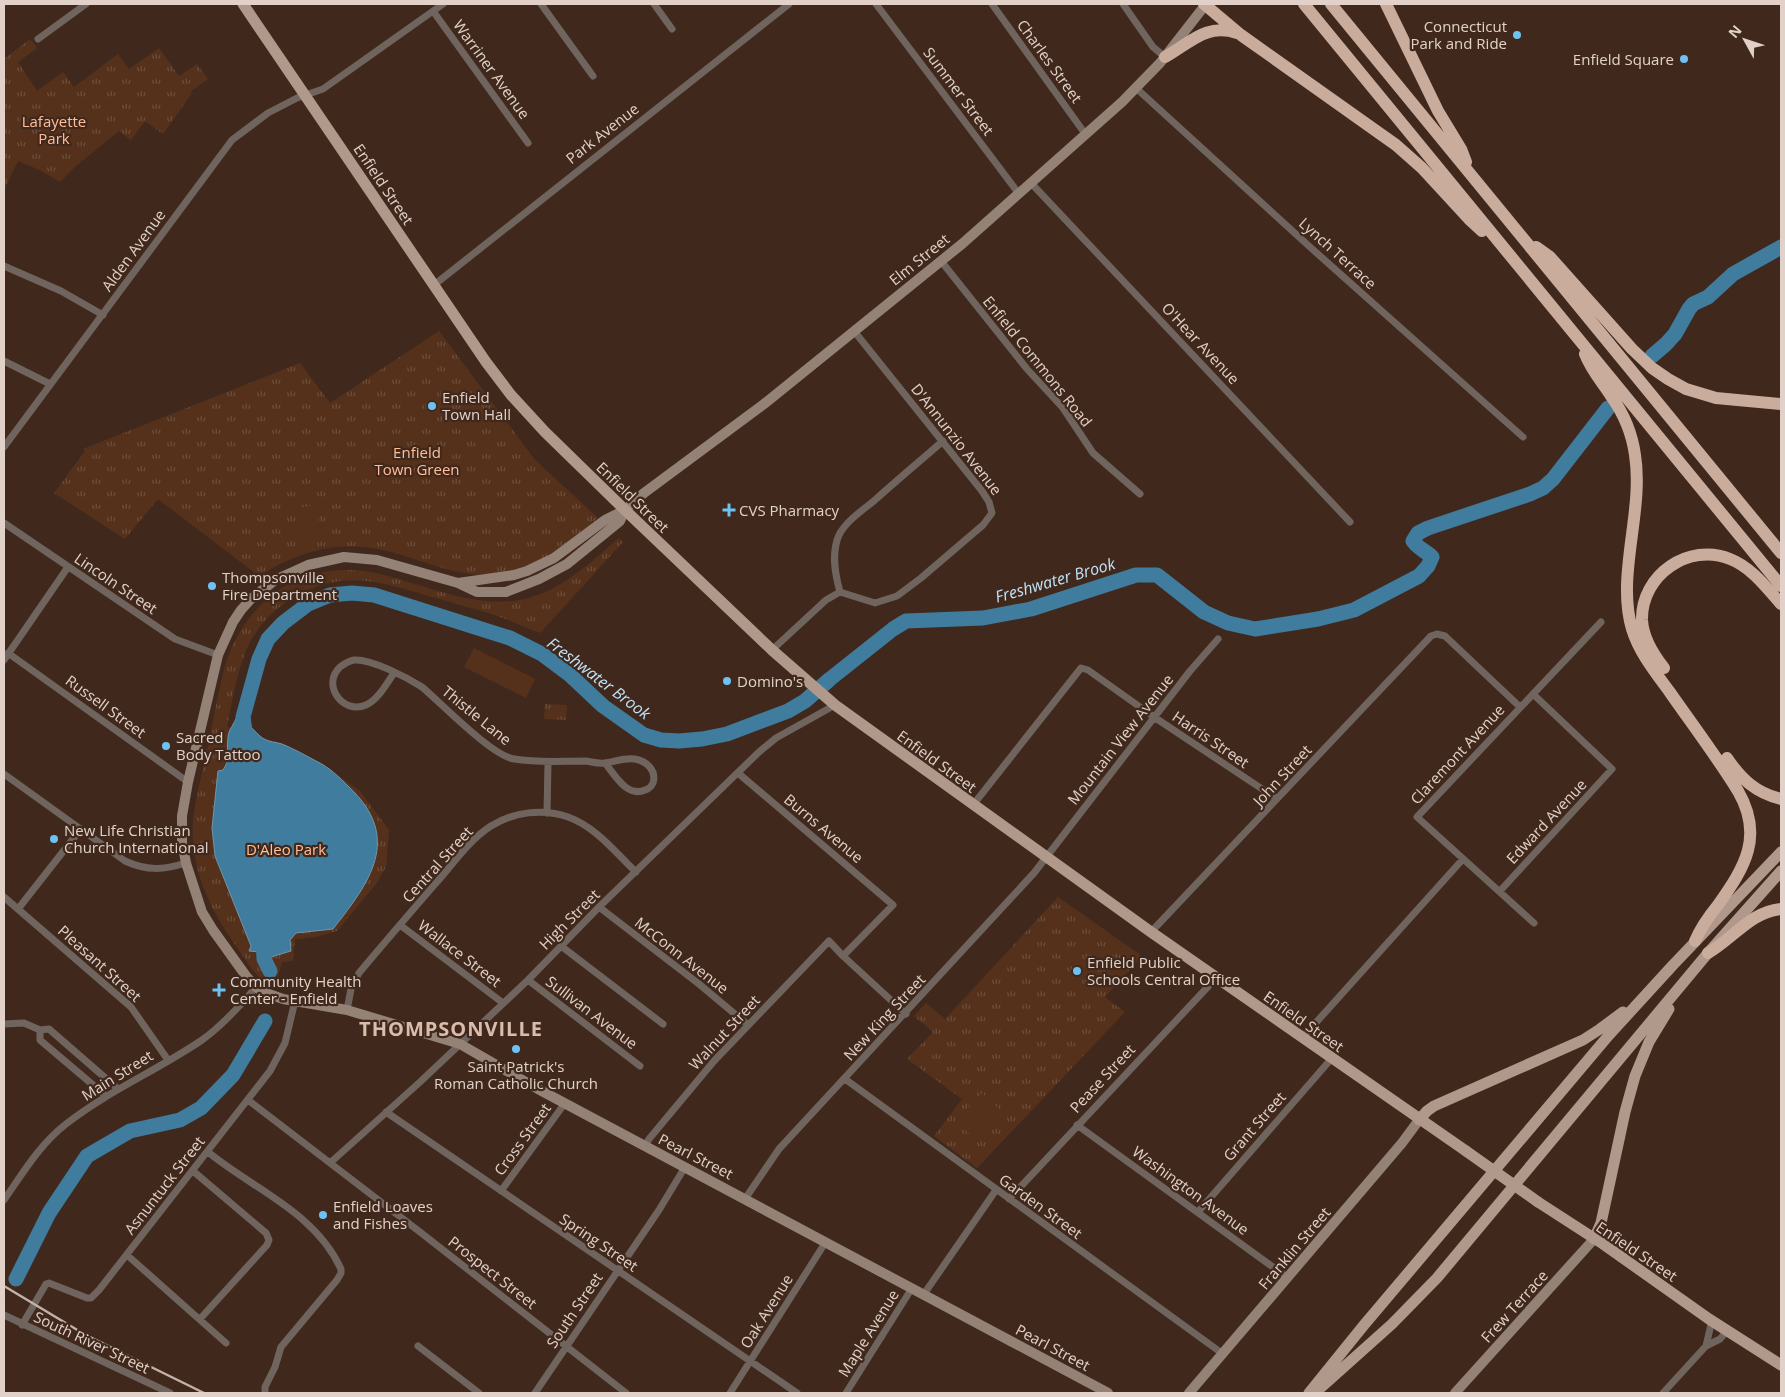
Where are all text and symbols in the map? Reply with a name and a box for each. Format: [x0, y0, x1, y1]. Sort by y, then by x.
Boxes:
street label: Warriner Avenue [449, 15, 535, 123]
street label: Charles Street [1013, 15, 1087, 107]
north arrow [1720, 15, 1770, 65]
place label: Connecticut Park and Ride [1410, 16, 1507, 53]
text: N [1724, 21, 1746, 42]
marker: Connecticut Park and Ride [1511, 29, 1523, 41]
street label: Summer Street [919, 43, 999, 139]
place label: Enfield Square [1573, 49, 1674, 69]
marker: Enfield Square [1678, 53, 1690, 65]
street label: Park Avenue [561, 98, 643, 168]
park label: Lafayette Park [22, 111, 86, 148]
street label: Enfield Street [350, 140, 418, 228]
street label: Alden Avenue [97, 205, 169, 295]
street label: Lynch Terrace [1295, 213, 1381, 293]
street label: Elm Street [885, 229, 953, 289]
street label: Enfield Commons Road [979, 291, 1097, 431]
street label: O'Hear Avenue [1158, 298, 1244, 388]
street label: D'Annunzio Avenue [907, 379, 1007, 499]
place label: Enfield Town Hall [442, 387, 511, 424]
marker: Enfield Town Hall [426, 400, 438, 412]
park label: Enfield Town Green [374, 442, 460, 479]
street label: Enfield Street [592, 457, 674, 537]
place label: CVS Pharmacy [739, 500, 840, 520]
marker: CVS Pharmacy [723, 504, 735, 516]
street label: Lincoln Street [71, 548, 161, 618]
water label: Freshwater Brook [992, 552, 1119, 608]
place label: Thompsonville Fire Department [222, 567, 337, 604]
marker: Thompsonville Fire Department [206, 580, 218, 592]
water label: Freshwater Brook [543, 632, 656, 725]
street label: Russell Street [62, 670, 150, 742]
street label: Mountain View Avenue [1063, 670, 1177, 808]
place label: Domino's [737, 671, 803, 691]
marker: Domino's [721, 675, 733, 687]
street label: Thistle Lane [438, 681, 516, 749]
street label: Claremont Avenue [1405, 700, 1509, 808]
street label: Harris Street [1169, 706, 1253, 772]
street label: Enfield Street [893, 725, 981, 797]
place label: Sacred Body Tattoo [176, 727, 261, 764]
marker: Sacred Body Tattoo [160, 740, 172, 752]
street label: John Street [1247, 740, 1316, 812]
street label: Edward Avenue [1502, 774, 1590, 868]
street label: Burns Avenue [780, 789, 868, 867]
place label: New Life Christian Church International [64, 820, 209, 857]
street label: Central Street [397, 821, 477, 907]
marker: New Life Christian Church International [48, 833, 60, 845]
park label: D'Aleo Park [246, 839, 326, 859]
street label: High Street [534, 884, 604, 954]
street label: McConn Avenue [631, 912, 733, 998]
street label: Wallace Street [414, 915, 506, 991]
street label: Pleasant Street [54, 920, 146, 1006]
place label: Enfield Public Schools Central Office [1087, 952, 1240, 989]
marker: Enfield Public Schools Central Office [1071, 965, 1083, 977]
street label: New King Street [839, 969, 929, 1065]
place label: Community Health Center - Enfield [230, 971, 361, 1008]
street label: Sullivan Avenue [542, 971, 642, 1053]
marker: Community Health Center - Enfield [212, 983, 226, 997]
street label: Enfield Street [1260, 986, 1348, 1056]
street label: Walnut Street [684, 990, 764, 1074]
district label: THOMPSONVILLE [359, 1015, 543, 1042]
street label: Pease Street [1065, 1039, 1139, 1117]
marker: Saint Patrick's Roman Catholic Church [510, 1043, 522, 1055]
street label: Main Street [78, 1045, 156, 1105]
place label: Saint Patrick's Roman Catholic Church [434, 1056, 598, 1093]
street label: Grant Street [1218, 1087, 1290, 1165]
street label: Cross Street [489, 1099, 555, 1179]
street label: Pearl Street [655, 1129, 737, 1183]
street label: Asnuntuck Street [119, 1132, 209, 1238]
street label: Washington Avenue [1129, 1141, 1253, 1239]
street label: Garden Street [995, 1169, 1087, 1243]
place label: Enfield Loaves and Fishes [333, 1196, 433, 1233]
street label: Franklin Street [1254, 1203, 1334, 1293]
street label: Spring Street [556, 1208, 642, 1276]
marker: Enfield Loaves and Fishes [317, 1209, 329, 1221]
street label: Enfield Street [1593, 1217, 1681, 1285]
street label: Prospect Street [445, 1231, 541, 1313]
street label: Frew Terrace [1476, 1266, 1552, 1346]
street label: South Street [541, 1268, 607, 1352]
street label: Oak Avenue [735, 1270, 797, 1352]
street label: Maple Avenue [833, 1286, 903, 1380]
street label: South River Street [31, 1306, 153, 1378]
street label: Pearl Street [1012, 1319, 1094, 1375]

